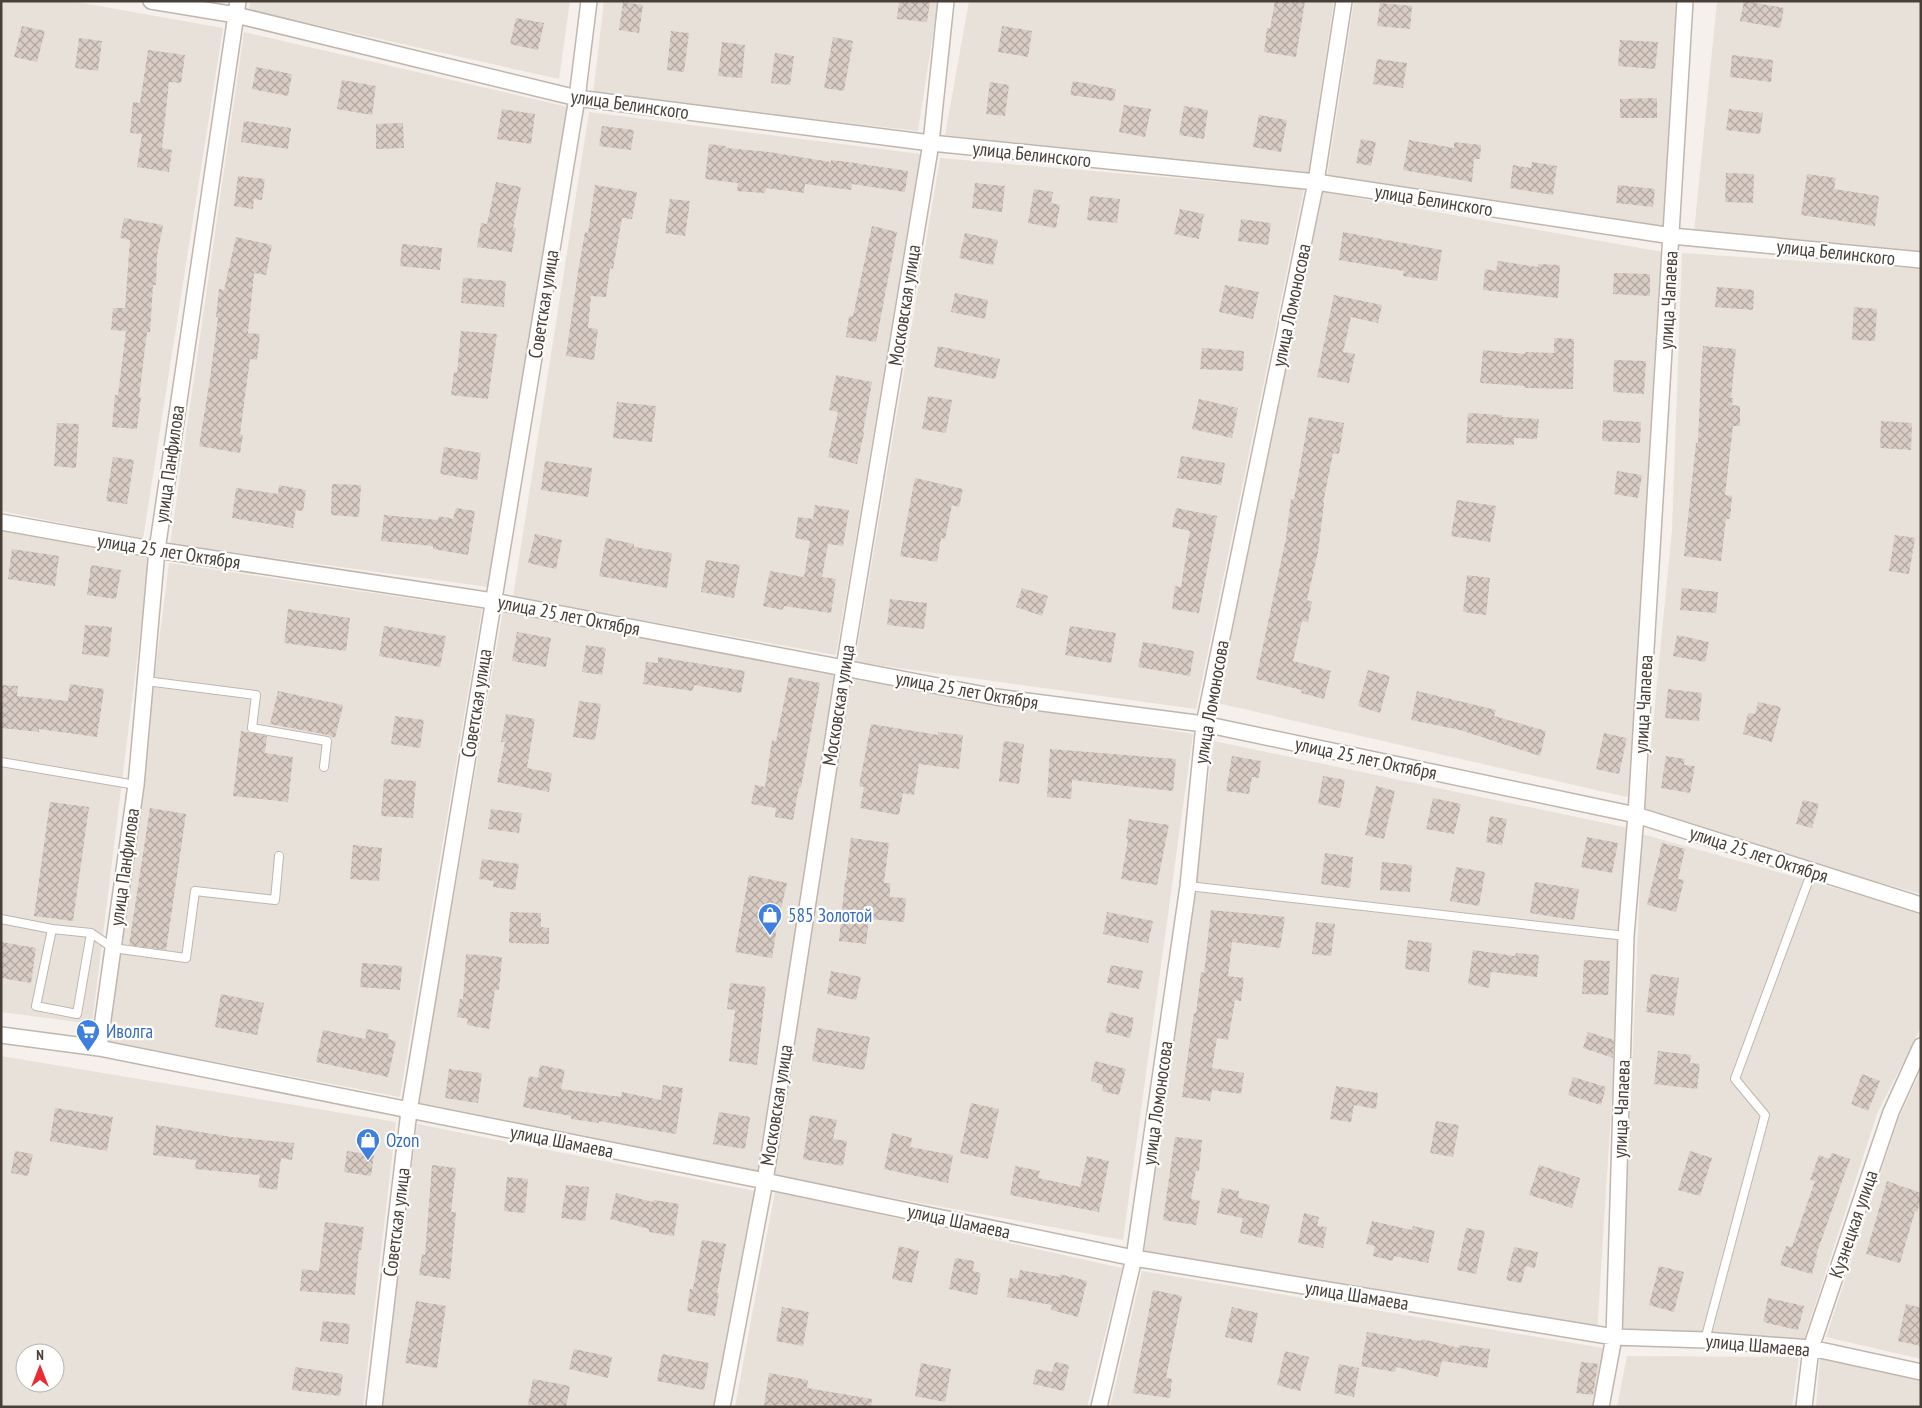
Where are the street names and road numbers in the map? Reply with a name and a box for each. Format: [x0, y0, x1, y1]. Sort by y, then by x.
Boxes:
street label: улица Белинского [569, 84, 691, 124]
street label: улица Белинского [972, 136, 1092, 172]
street label: улица Белинского [1373, 179, 1495, 221]
street label: улица Белинского [1776, 234, 1896, 270]
street label: улица Ломоносова [1266, 241, 1316, 369]
street label: Московская улица [883, 243, 925, 367]
street label: Советская улица [523, 248, 563, 360]
street label: улица Чапаева [1653, 250, 1683, 350]
street label: улица Панфилова [149, 403, 189, 525]
street label: улица 25 лет Октября [96, 528, 242, 574]
street label: улица 25 лет Октября [496, 589, 642, 641]
street label: улица Ломоносова [1188, 638, 1234, 766]
street label: Московская улица [817, 643, 859, 767]
street label: Советская улица [456, 647, 496, 759]
street label: улица Чапаева [1628, 654, 1658, 754]
street label: улица 25 лет Октября [894, 666, 1040, 714]
street label: улица 25 лет Октября [1293, 731, 1439, 785]
street label: улица Панфилова [104, 806, 144, 928]
street label: улица 25 лет Октября [1687, 820, 1831, 888]
street label: улица Ломоносова [1136, 1039, 1178, 1167]
street label: Московская улица [755, 1043, 797, 1167]
street label: улица Чапаева [1607, 1059, 1635, 1159]
street label: улица Шамаева [508, 1119, 616, 1163]
street label: Советская улица [377, 1166, 415, 1278]
street label: Кузнецкая улица [1823, 1167, 1883, 1281]
street label: улица Шамаева [905, 1198, 1013, 1244]
street label: улица Шамаева [1304, 1275, 1410, 1315]
street label: улица Шамаева [1705, 1328, 1811, 1362]

